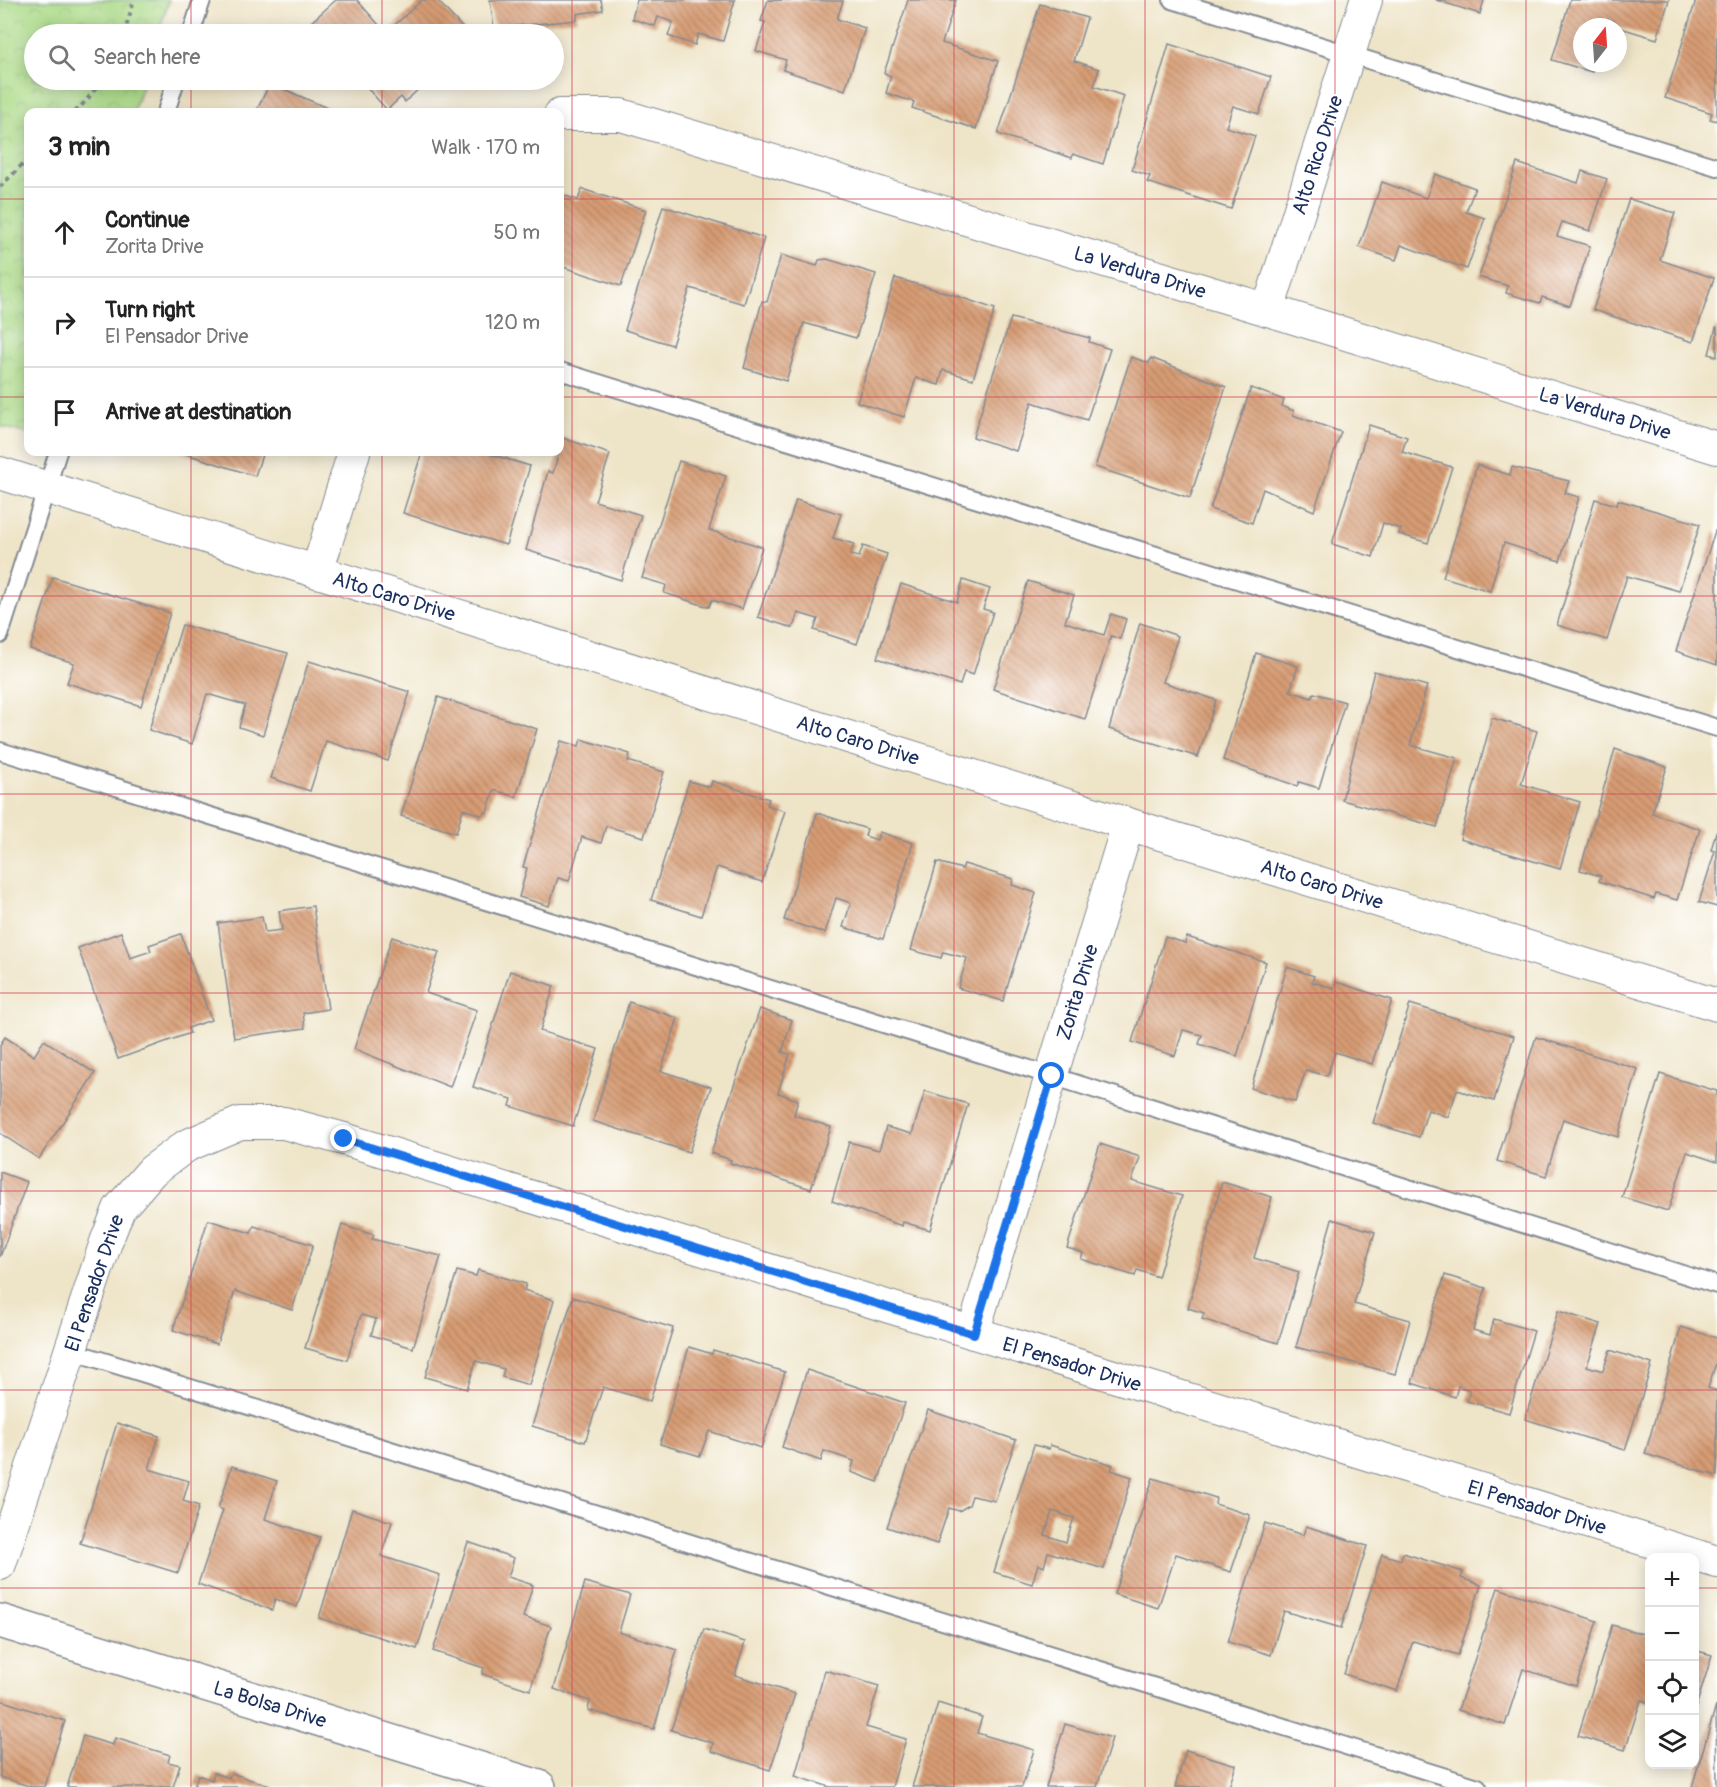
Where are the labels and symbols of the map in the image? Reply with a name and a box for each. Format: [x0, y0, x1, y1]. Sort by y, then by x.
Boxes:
north arrow [1573, 18, 1627, 72]
street label: Alto Rico Drive [1286, 92, 1349, 218]
street label: La Verdura Drive [1071, 241, 1209, 304]
street label: La Verdura Drive [1536, 382, 1674, 445]
street label: Alto Caro Drive [329, 566, 458, 627]
street label: Alto Caro Drive [793, 710, 922, 771]
street label: Alto Caro Drive [1257, 854, 1386, 915]
street label: Zorita Drive [1051, 941, 1104, 1043]
route start [1038, 1062, 1064, 1088]
route end [330, 1125, 356, 1151]
street label: El Pensador Drive [59, 1211, 130, 1355]
street label: El Pensador Drive [1000, 1332, 1144, 1397]
street label: El Pensador Drive [1465, 1475, 1609, 1540]
street label: La Bolsa Drive [210, 1675, 330, 1734]

